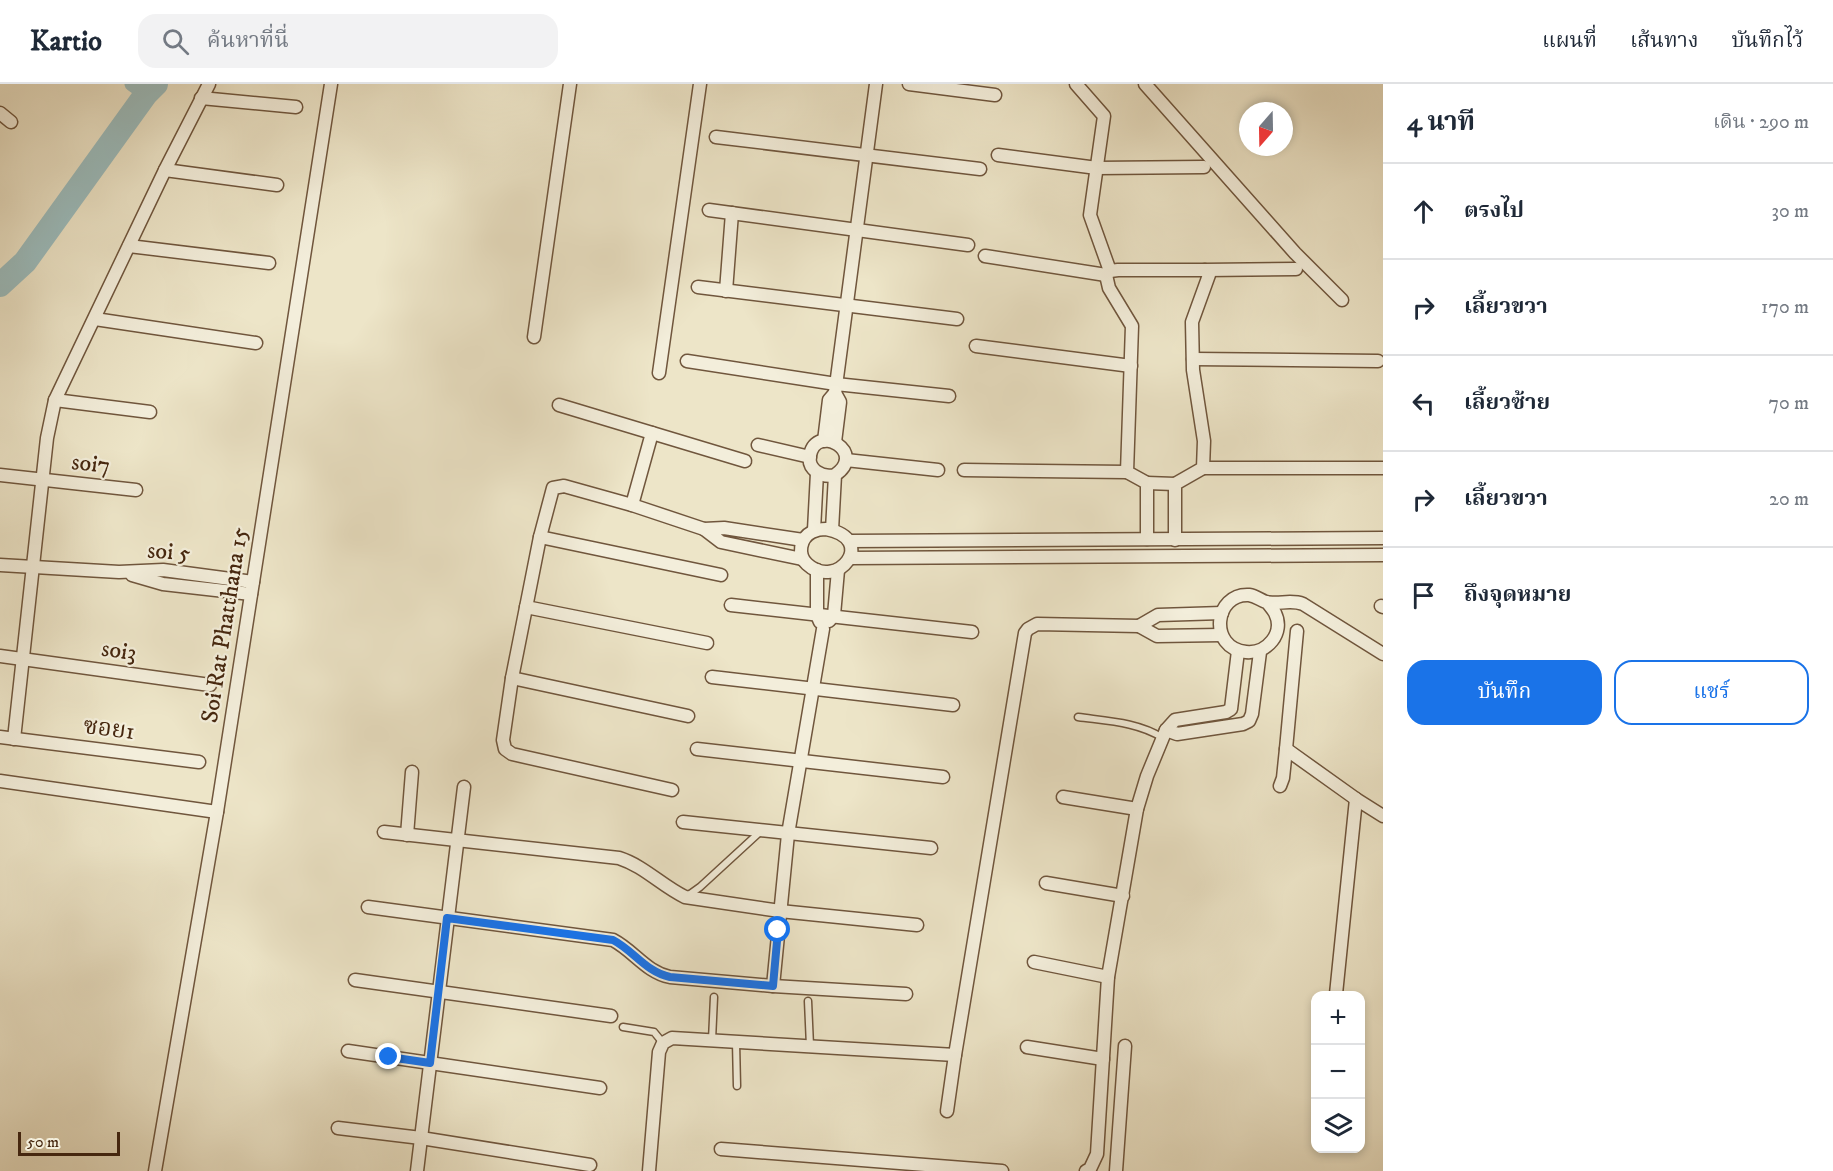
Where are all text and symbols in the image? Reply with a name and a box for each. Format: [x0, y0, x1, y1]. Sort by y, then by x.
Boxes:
search box [138, 14, 558, 68]
text: Kartio [30, 24, 102, 59]
icon: search [159, 25, 192, 58]
text: ค้นหาที่นี่ [207, 27, 289, 54]
text: แผนที่ [1542, 28, 1597, 54]
text: เส้นทาง [1630, 28, 1698, 54]
text: บันทึกไว้ [1731, 28, 1803, 54]
north arrow [1239, 102, 1293, 156]
text: 4 นาที [1407, 106, 1475, 139]
text: เดิน · 290 m [1713, 110, 1809, 135]
icon: ahead [1407, 195, 1440, 228]
text: ตรงไป [1464, 197, 1524, 224]
text: 30 m [1771, 199, 1809, 224]
icon: right [1407, 291, 1440, 324]
text: เลี้ยวขวา [1464, 293, 1548, 320]
text: 170 m [1761, 295, 1809, 320]
icon: left [1407, 387, 1440, 420]
text: เลี้ยวซ้าย [1464, 389, 1550, 416]
text: 70 m [1768, 391, 1809, 416]
street label: soi7 [70, 447, 112, 481]
icon: right [1407, 483, 1440, 516]
text: เลี้ยวขวา [1464, 485, 1548, 512]
text: 20 m [1769, 487, 1809, 512]
street label: Soi Rat Phatthana 15 [195, 525, 255, 725]
street label: soi 5 [147, 536, 192, 568]
icon: arrive [1407, 579, 1440, 612]
text: ถึงจุดหมาย [1464, 581, 1571, 608]
street label: soi3 [100, 634, 138, 668]
button: บันทึก [1407, 660, 1602, 725]
button: แชร์ [1614, 660, 1809, 725]
street label: ซอย1 [82, 711, 136, 747]
route start [764, 916, 790, 942]
map controls [1311, 991, 1365, 1153]
button: + [1311, 991, 1365, 1045]
route end [375, 1043, 401, 1069]
button: − [1311, 1045, 1365, 1099]
button: layers [1311, 1099, 1365, 1153]
scale bar [18, 1129, 120, 1156]
text: 50 m [27, 1132, 59, 1152]

